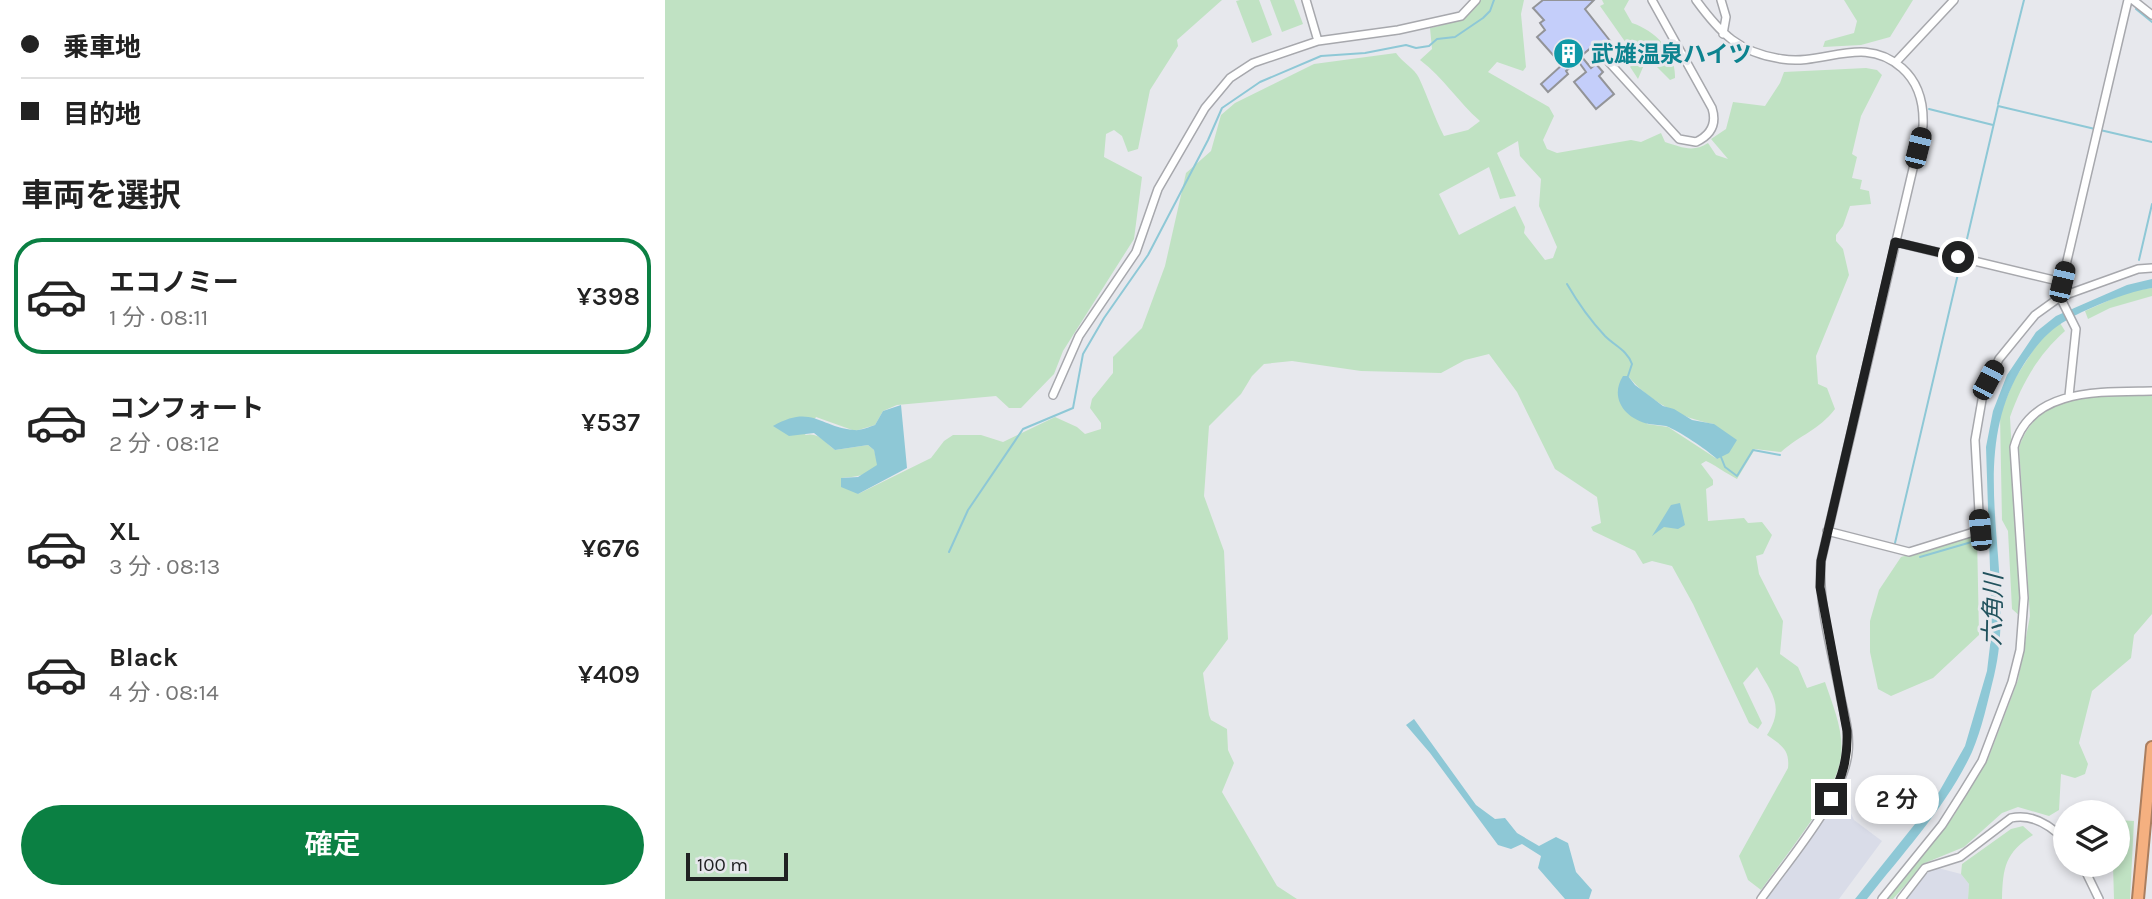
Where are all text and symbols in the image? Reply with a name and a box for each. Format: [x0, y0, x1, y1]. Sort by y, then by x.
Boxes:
text: 乗車地 [63, 32, 141, 63]
building icon: 武雄温泉ハイツ [1551, 37, 1585, 71]
place label: 武雄温泉ハイツ [1591, 41, 1752, 68]
text: 目的地 [63, 99, 141, 130]
car [1903, 125, 1934, 171]
text: 車両を選択 [21, 177, 181, 214]
route start [1942, 241, 1974, 273]
car [2048, 259, 2077, 305]
icon: car [25, 265, 88, 328]
text: エコノミー [109, 267, 239, 298]
text: ¥398 [577, 281, 640, 312]
text: 1 分 · 08:11 [109, 304, 208, 331]
car [1969, 357, 2008, 403]
icon: car [25, 391, 88, 454]
text: コンフォート [109, 393, 264, 424]
text: ¥537 [581, 407, 640, 438]
text: 2 分 · 08:12 [109, 430, 220, 457]
car [1968, 508, 1993, 552]
text: XL [109, 516, 140, 547]
icon: car [25, 517, 88, 580]
text: ¥676 [581, 533, 640, 564]
text: 3 分 · 08:13 [109, 553, 220, 580]
water label: 六角川 [1978, 571, 2008, 646]
text: Black [109, 642, 178, 673]
icon: car [25, 643, 88, 706]
text: ¥409 [578, 659, 640, 690]
text: 4 分 · 08:14 [109, 679, 219, 706]
callout: 2 分 [1855, 774, 1939, 824]
route end [1815, 783, 1847, 815]
text: 2 分 [1876, 786, 1918, 813]
map controls [2053, 800, 2130, 877]
button: layers [2053, 800, 2130, 877]
button: 確定 [21, 805, 644, 885]
scale bar [686, 850, 787, 882]
text: 100 m [697, 854, 748, 876]

